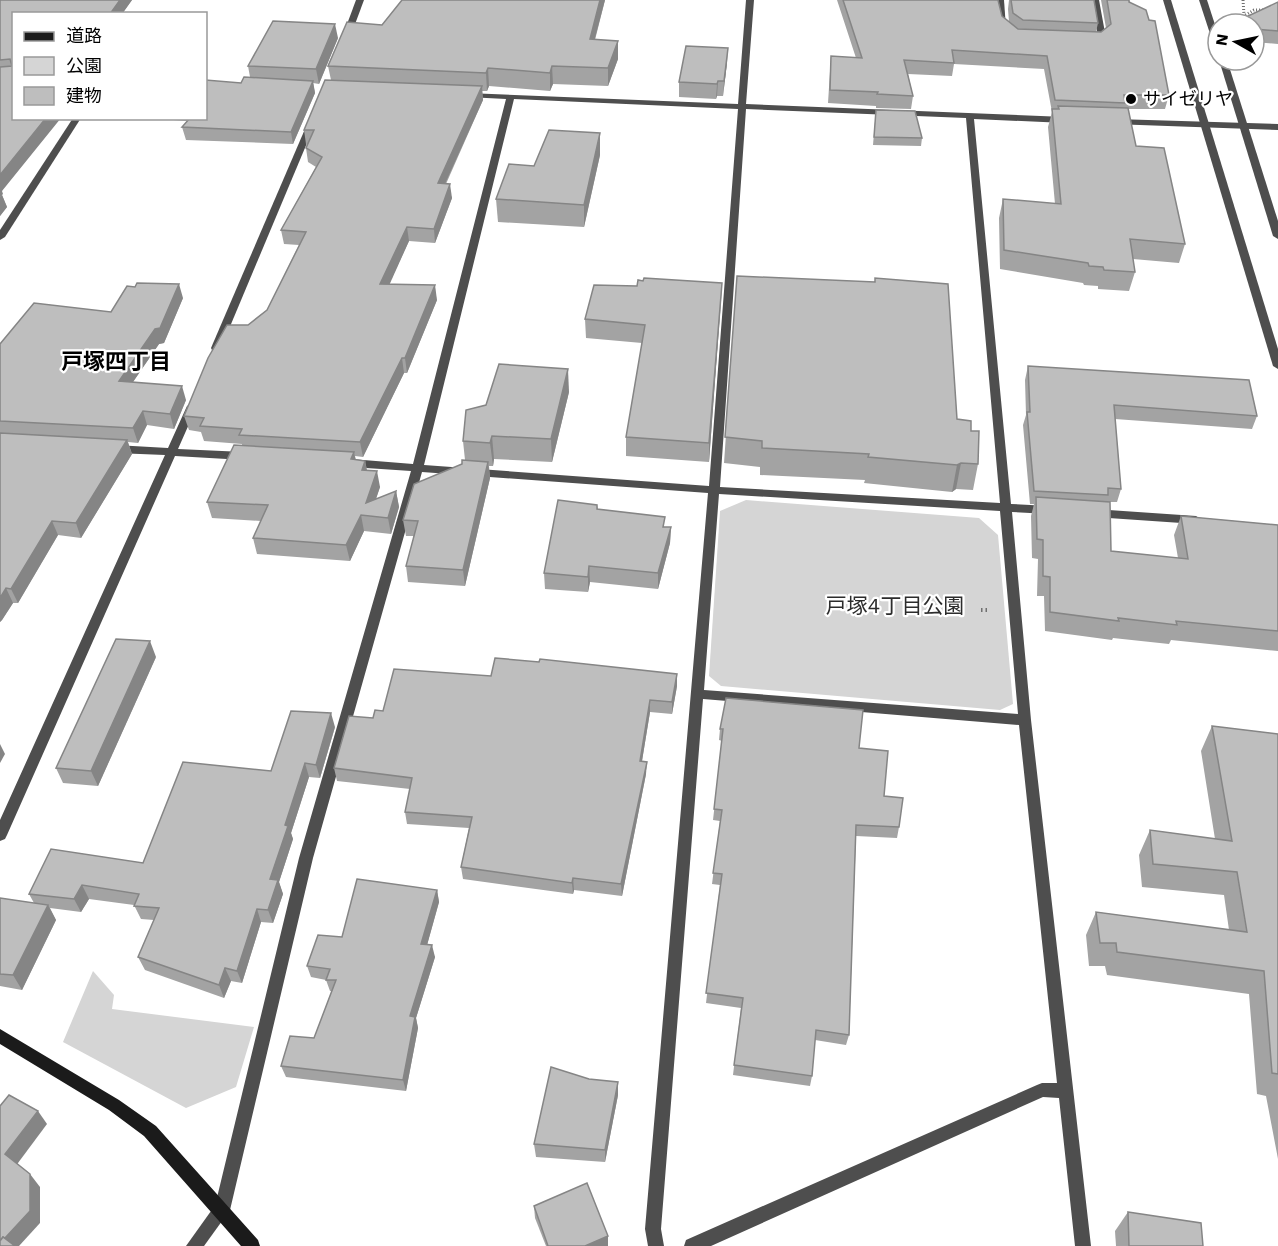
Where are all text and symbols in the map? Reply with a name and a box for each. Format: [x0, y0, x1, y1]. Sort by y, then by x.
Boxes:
legend [12, 12, 207, 120]
north arrow [1206, 12, 1266, 72]
text: 道路 [66, 25, 102, 46]
text: N [1211, 32, 1232, 47]
text: 公園 [66, 55, 102, 76]
text: 建物 [66, 85, 102, 106]
place label: サイゼリヤ [1143, 88, 1233, 109]
marker: サイゼリヤ [1124, 92, 1138, 106]
district label: 戸塚四丁目 [61, 349, 171, 374]
park label: 戸塚4丁目公園 [826, 593, 964, 618]

